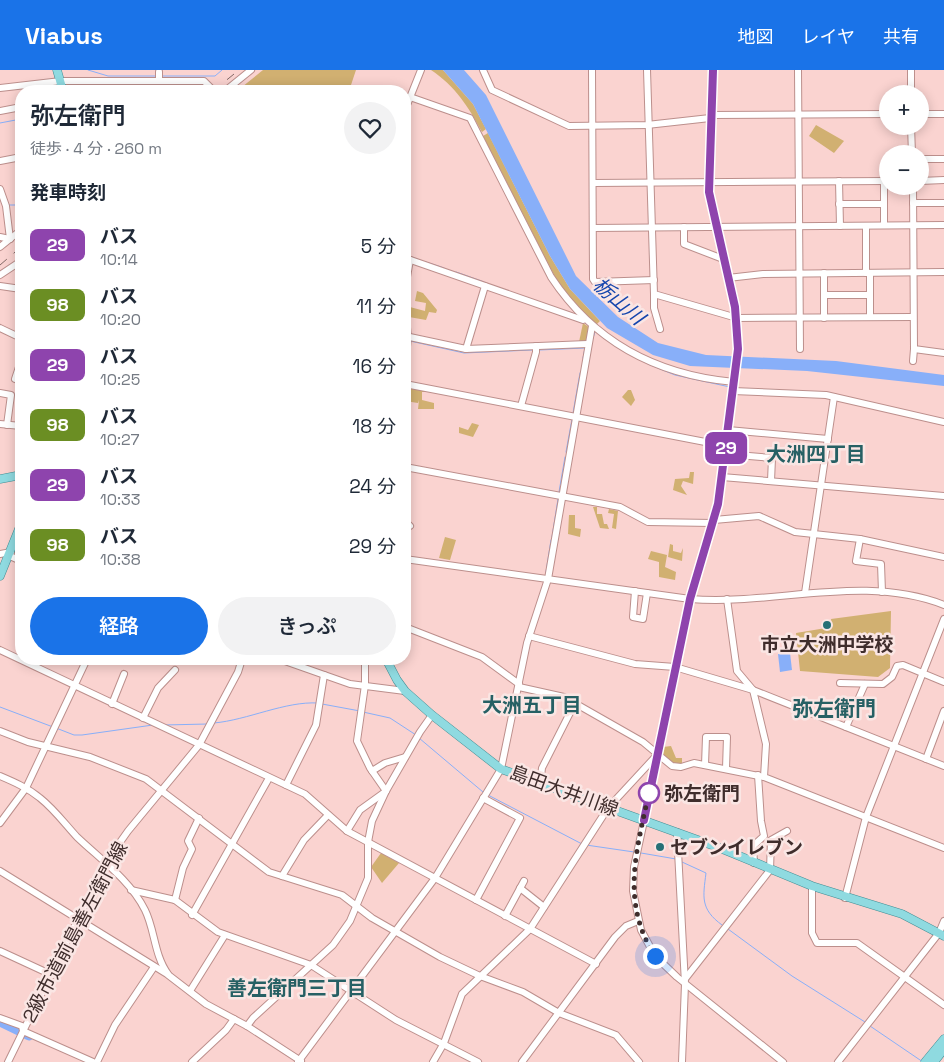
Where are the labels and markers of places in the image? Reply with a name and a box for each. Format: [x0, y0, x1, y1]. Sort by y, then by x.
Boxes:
marker: 市立大洲中学校 [821, 619, 833, 631]
place label: 市立大洲中学校 [760, 632, 894, 657]
place label: 弥左衛門 [664, 781, 740, 806]
marker: 弥左衛門 [638, 782, 660, 804]
place label: セブンイレブン [670, 835, 803, 860]
marker: セブンイレブン [654, 841, 666, 853]

